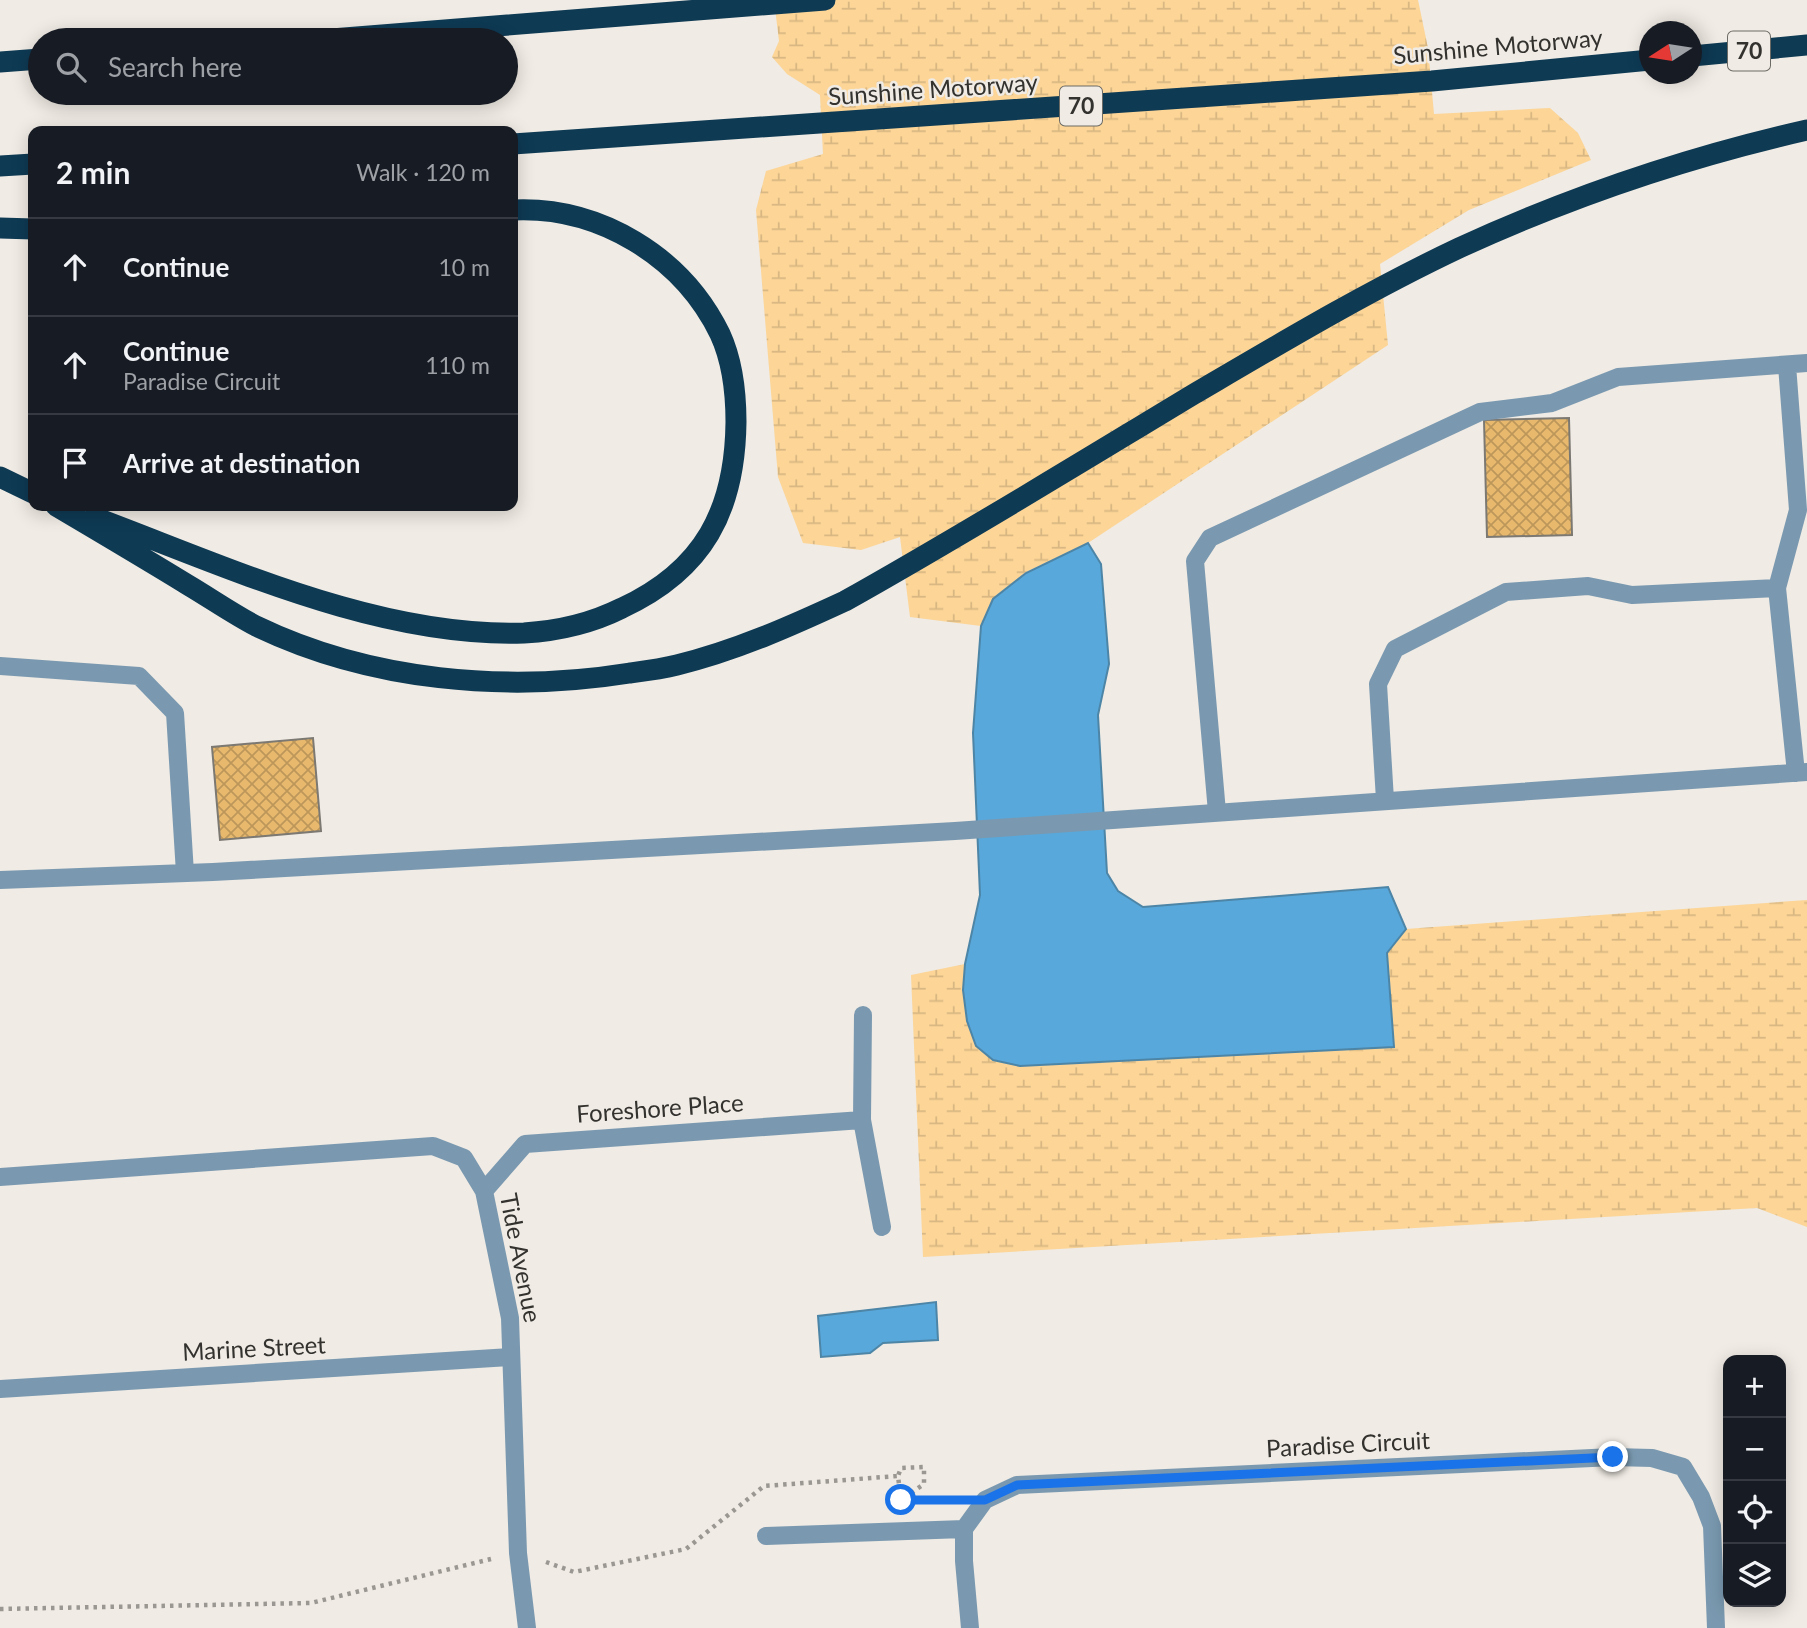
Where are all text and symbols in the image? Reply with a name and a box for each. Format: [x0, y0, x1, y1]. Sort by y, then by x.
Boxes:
north arrow [1639, 21, 1702, 84]
street label: Sunshine Motorway [1392, 22, 1604, 69]
search box [28, 28, 518, 105]
road number: 70 [1728, 32, 1770, 70]
icon: search [52, 48, 90, 86]
text: Search here [108, 51, 242, 83]
street label: Sunshine Motorway [827, 67, 1039, 110]
road number: 70 [1060, 86, 1102, 125]
text: 2 min [56, 154, 130, 190]
text: Walk · 120 m [356, 158, 490, 186]
icon: ahead [56, 248, 94, 286]
text: Continue [123, 251, 229, 283]
text: 10 m [439, 253, 490, 281]
text: Continue [123, 335, 229, 367]
icon: ahead [56, 346, 94, 384]
text: 110 m [425, 351, 490, 379]
text: Paradise Circuit [123, 367, 280, 395]
icon: arrive [56, 444, 94, 482]
text: Arrive at destination [123, 447, 360, 479]
street label: Foreshore Place [575, 1087, 744, 1128]
street label: Tide Avenue [495, 1191, 548, 1325]
street label: Marine Street [181, 1329, 327, 1366]
map controls [1723, 1355, 1786, 1607]
button: + [1723, 1355, 1786, 1418]
button: − [1723, 1418, 1786, 1481]
street label: Paradise Circuit [1265, 1425, 1431, 1462]
route end [1597, 1441, 1628, 1472]
button: locate [1723, 1481, 1786, 1544]
route start [885, 1484, 916, 1515]
button: layers [1723, 1544, 1786, 1607]

